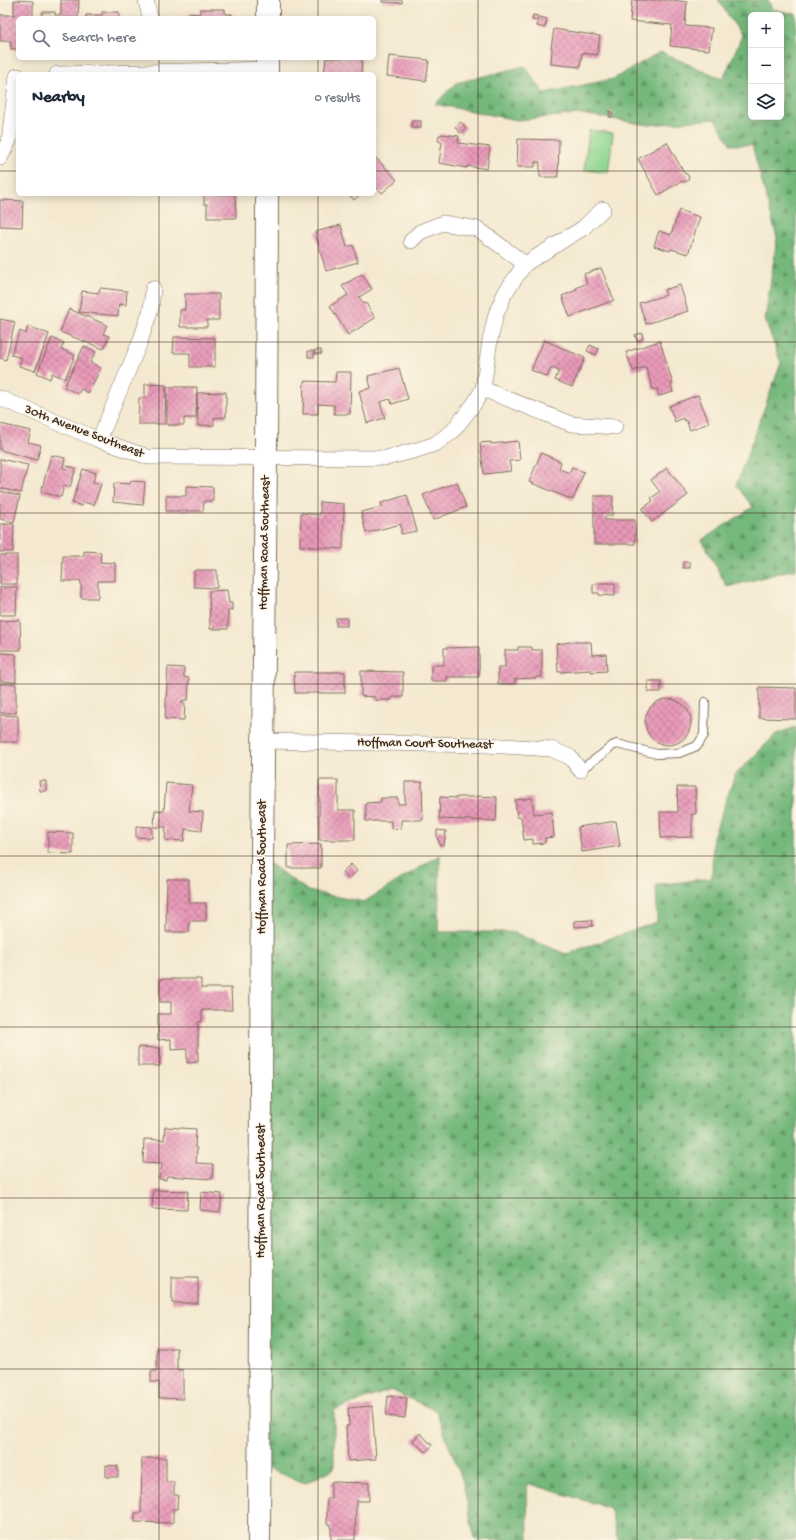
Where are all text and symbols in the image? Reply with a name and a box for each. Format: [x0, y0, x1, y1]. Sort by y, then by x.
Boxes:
map controls [748, 12, 784, 120]
button: + [748, 12, 784, 48]
search box [16, 16, 376, 60]
icon: search [30, 27, 52, 49]
text: Search here [62, 29, 136, 47]
button: − [748, 48, 784, 84]
button: layers [748, 84, 784, 120]
text: Nearby [32, 88, 85, 108]
text: 0 results [314, 91, 360, 106]
street label: 30th Avenue Southeast [21, 402, 147, 462]
street label: Hoffman Road Southeast [256, 474, 274, 610]
street label: Hoffman Court Southeast [357, 735, 495, 753]
street label: Hoffman Road Southeast [255, 798, 270, 934]
street label: Hoffman Road Southeast [254, 1122, 269, 1258]

